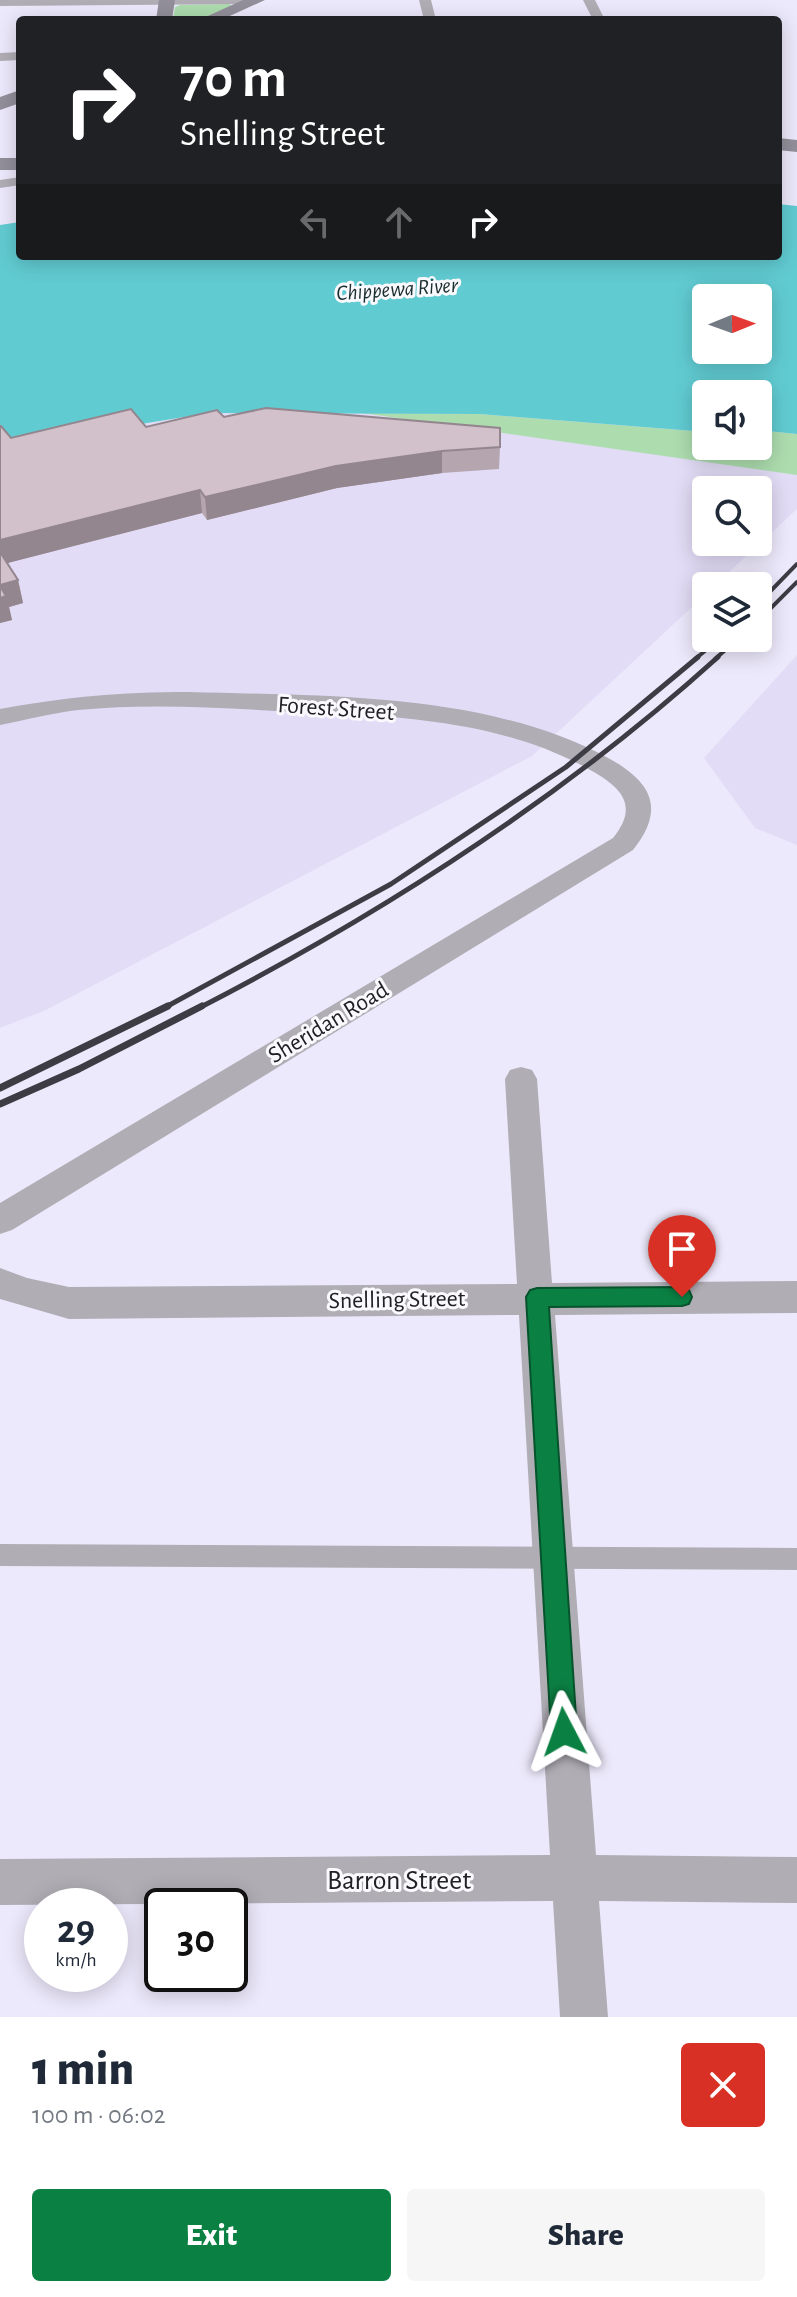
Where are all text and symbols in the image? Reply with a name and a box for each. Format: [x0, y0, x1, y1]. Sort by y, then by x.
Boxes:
icon: right [48, 48, 152, 152]
text: 70 m [180, 51, 287, 107]
text: Snelling Street [180, 116, 385, 152]
icon: left [293, 200, 337, 244]
icon: ahead [377, 200, 421, 244]
icon: right [461, 200, 505, 244]
water label: Chippewa River [336, 274, 459, 305]
north arrow [692, 284, 772, 364]
map controls [692, 284, 772, 652]
button: sound [692, 380, 772, 460]
button: search [692, 476, 772, 556]
button: layers [692, 572, 772, 652]
street label: Forest Street [277, 693, 395, 725]
street label: Sheridan Road [264, 978, 393, 1068]
pin [648, 1215, 716, 1297]
icon: arrive [660, 1227, 704, 1271]
street label: Snelling Street [328, 1287, 466, 1313]
position arrow [522, 1690, 606, 1774]
street label: Barron Street [327, 1867, 471, 1895]
speed limit sign: 30 [144, 1888, 248, 1992]
text: 29 [57, 1910, 95, 1950]
text: km/h [55, 1950, 97, 1970]
button: close [681, 2043, 765, 2127]
text: 1 min [32, 2046, 134, 2094]
text: 100 m · 06:02 [32, 2102, 165, 2128]
button: Exit [32, 2189, 391, 2281]
button: Share [407, 2189, 765, 2281]

